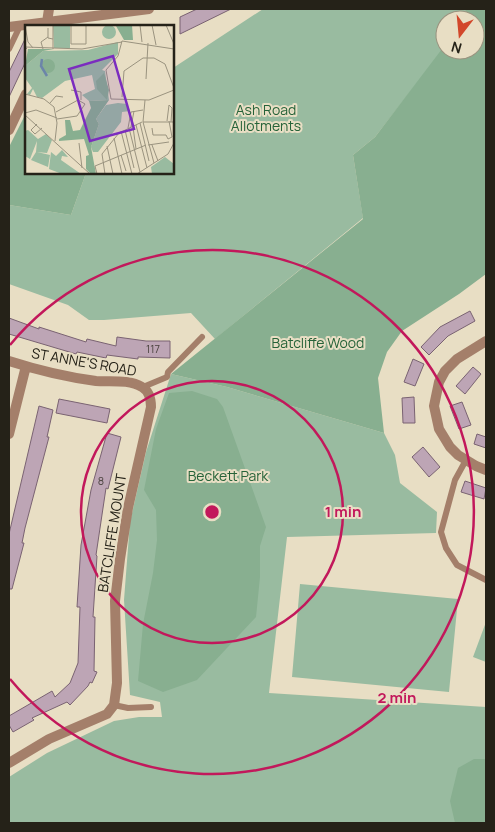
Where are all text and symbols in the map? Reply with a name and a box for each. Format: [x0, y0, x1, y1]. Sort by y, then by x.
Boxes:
north arrow [435, 10, 485, 60]
inset map [25, 25, 174, 174]
text: N [449, 37, 464, 58]
park label: Ash Road Allotments [231, 100, 301, 135]
park label: Batcliffe Wood [272, 333, 364, 352]
house number: 117 [146, 341, 160, 356]
street label: ST ANNE'S ROAD [30, 343, 138, 380]
park label: Beckett Park [188, 466, 269, 485]
street label: BATCLIFFE MOUNT [93, 472, 130, 594]
house number: 8 [98, 473, 104, 488]
text: 1 min [325, 501, 361, 522]
centre of rings [203, 503, 221, 521]
text: 2 min [377, 687, 417, 708]

